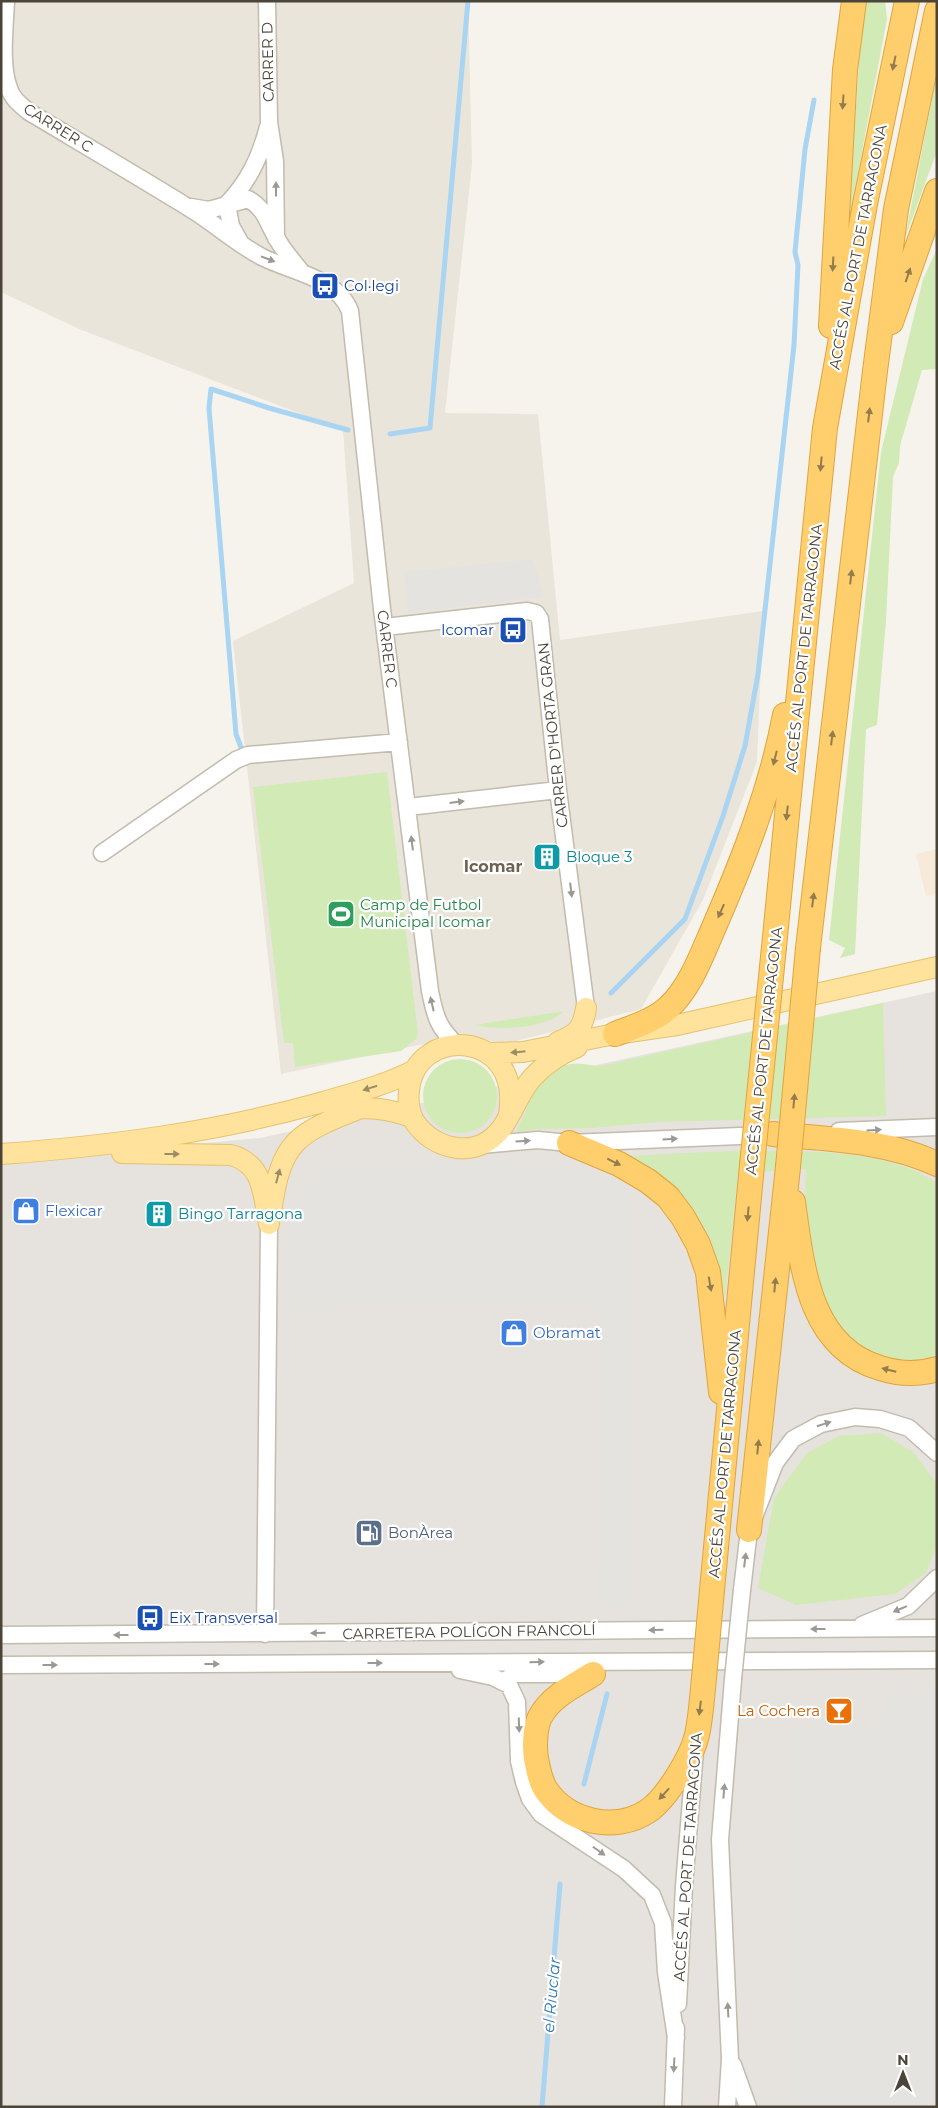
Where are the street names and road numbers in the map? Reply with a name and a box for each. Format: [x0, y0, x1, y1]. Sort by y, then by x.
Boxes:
street label: CARRER D [257, 22, 278, 102]
street label: CARRER C [20, 99, 97, 157]
street label: ACCÉS AL PORT DE TARRAGONA [824, 123, 891, 371]
street label: ACCÉS AL PORT DE TARRAGONA [781, 523, 826, 773]
street label: CARRER C [373, 609, 402, 689]
street label: CARRER D'HORTA GRAN [533, 641, 572, 829]
street label: ACCÉS AL PORT DE TARRAGONA [741, 926, 786, 1176]
street label: ACCÉS AL PORT DE TARRAGONA [704, 1329, 745, 1579]
street label: CARRETERA POLÍGON FRANCOLÍ [342, 1620, 596, 1643]
street label: ACCÉS AL PORT DE TARRAGONA [669, 1732, 706, 1982]

